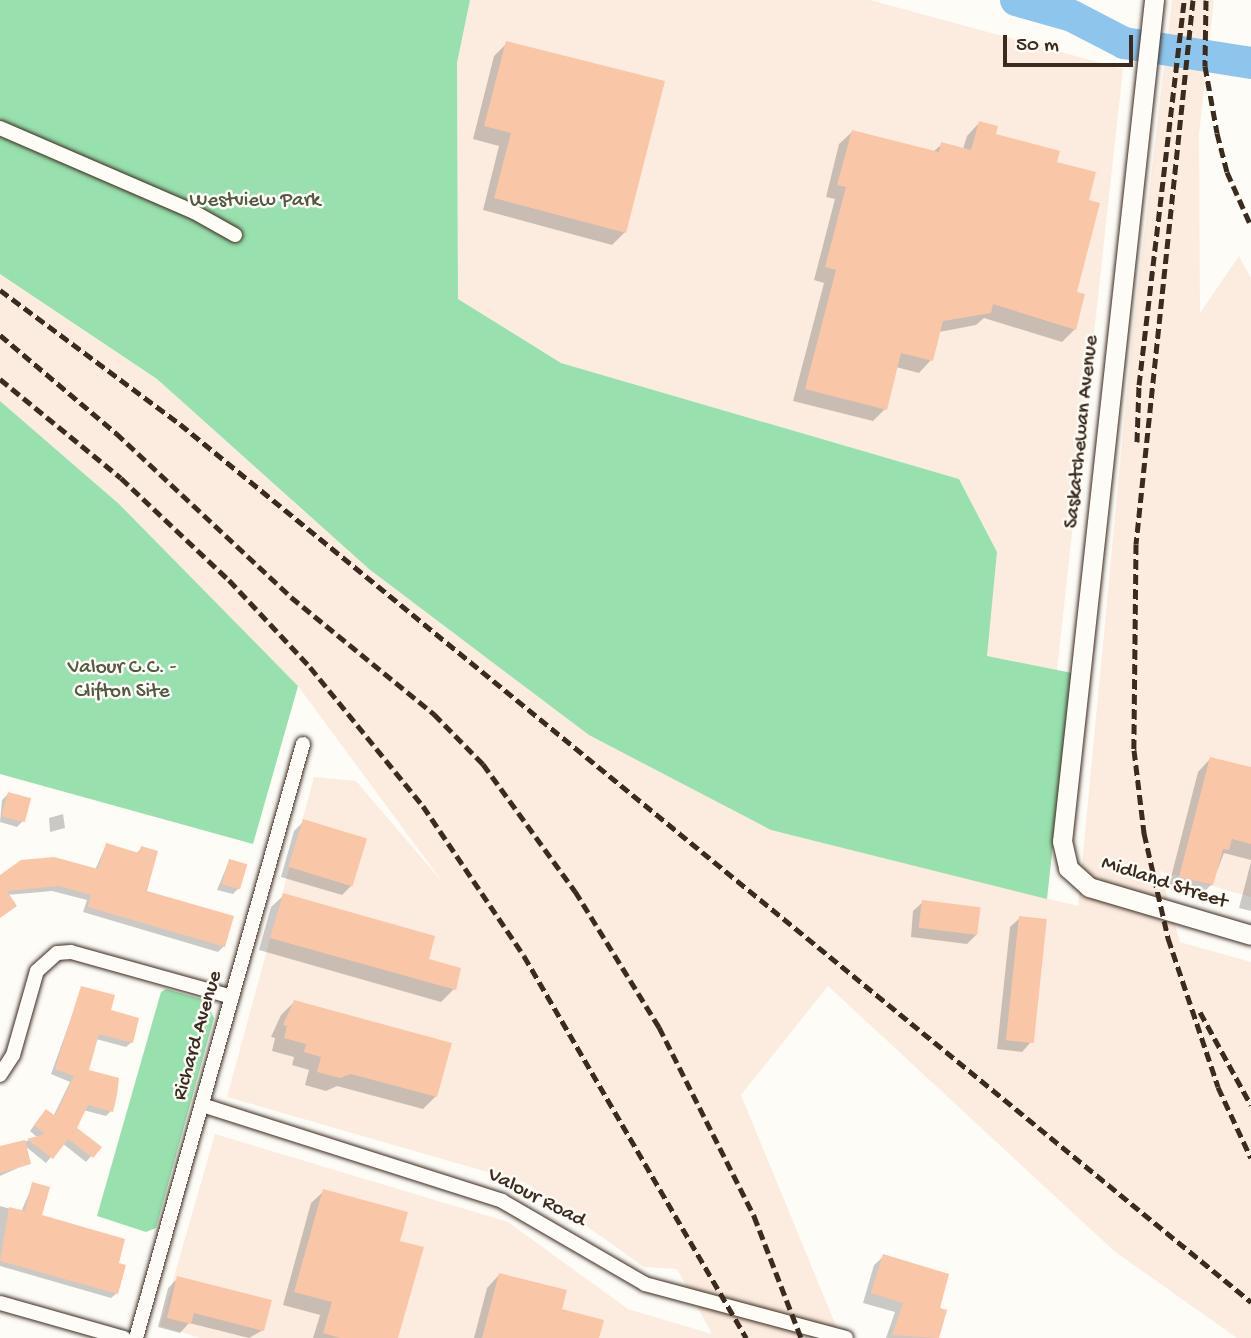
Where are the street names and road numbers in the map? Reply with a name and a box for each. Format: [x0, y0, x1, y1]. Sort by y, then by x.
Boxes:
street label: Saskatchewan Avenue [1060, 334, 1106, 530]
street label: Midland Street [1098, 852, 1230, 916]
street label: Richard Avenue [168, 968, 230, 1104]
street label: Valour Road [483, 1163, 589, 1235]

